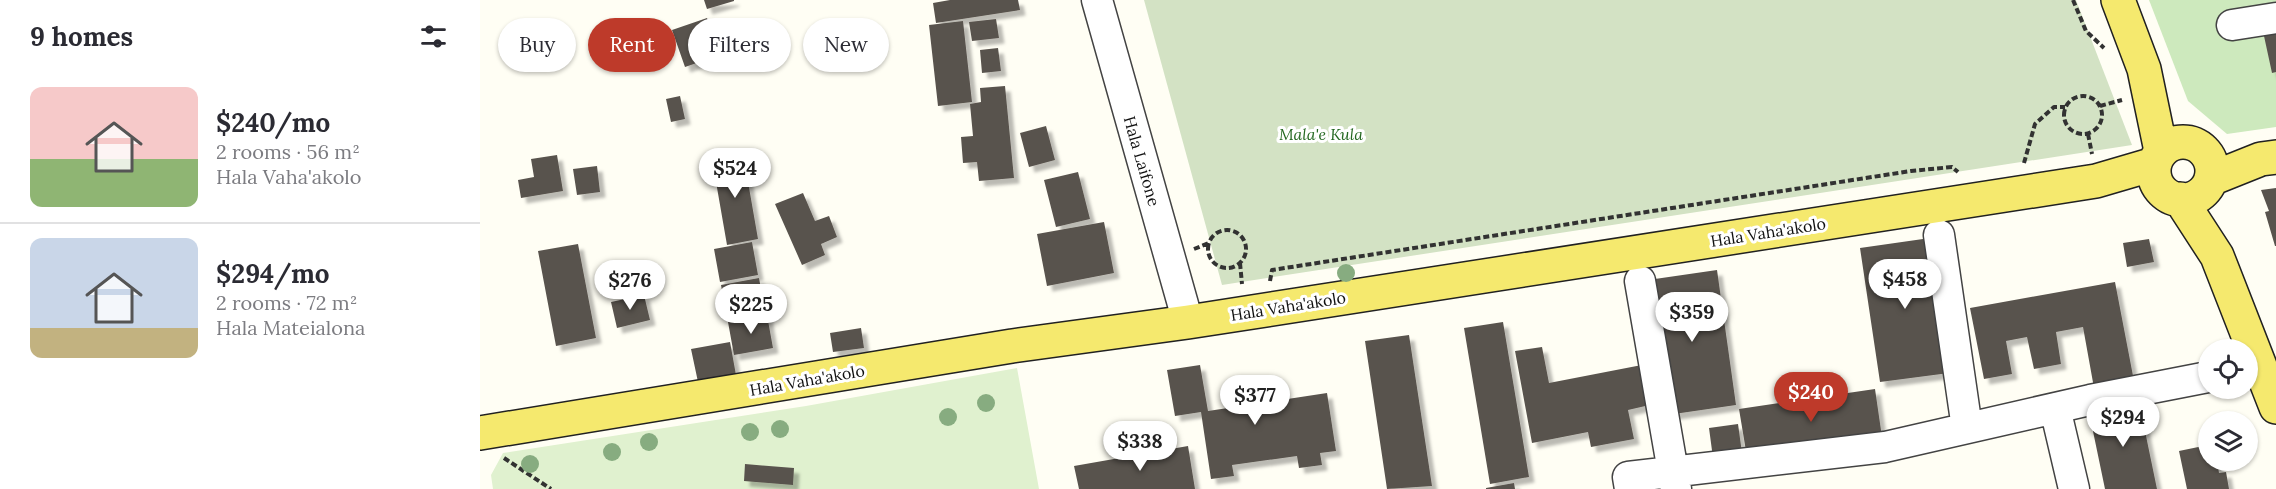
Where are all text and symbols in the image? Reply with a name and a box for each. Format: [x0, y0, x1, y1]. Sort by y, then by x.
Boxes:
chip: Buy [498, 18, 576, 72]
chip: Rent [588, 18, 676, 72]
chip: Filters [688, 18, 791, 72]
chip: New [803, 18, 889, 72]
text: 9 homes [30, 20, 133, 53]
icon: filters [417, 20, 450, 53]
text: $240/mo [216, 106, 330, 139]
icon: home [78, 111, 150, 183]
street label: Hala Laifone [1120, 114, 1164, 209]
park label: Mala'e Kula [1279, 124, 1363, 144]
text: 2 rooms · 56 m² [216, 139, 360, 164]
pin: $524 [699, 148, 771, 199]
text: $524 [713, 155, 757, 180]
text: Hala Vaha'akolo [216, 164, 362, 189]
street label: Hala Vaha'akolo [1709, 213, 1827, 251]
text: $294/mo [216, 257, 330, 290]
pin: $458 [1869, 259, 1941, 310]
pin: $276 [594, 260, 666, 311]
icon: home [78, 262, 150, 334]
text: $458 [1883, 266, 1927, 291]
text: $276 [608, 267, 652, 292]
pin: $225 [715, 284, 787, 335]
street label: Hala Vaha'akolo [1229, 287, 1347, 325]
text: 2 rooms · 72 m² [216, 290, 357, 315]
text: $225 [729, 291, 773, 316]
pin: $359 [1656, 292, 1728, 343]
text: $359 [1669, 299, 1715, 324]
text: Hala Mateialona [216, 315, 365, 340]
map controls [2198, 339, 2258, 471]
button: locate [2198, 339, 2258, 399]
street label: Hala Vaha'akolo [748, 360, 866, 400]
pin: $240 [1775, 372, 1847, 423]
pin: $377 [1219, 375, 1291, 426]
text: $240 [1788, 379, 1834, 404]
text: $377 [1234, 382, 1276, 407]
pin: $294 [2087, 397, 2159, 448]
text: $294 [2101, 404, 2145, 429]
button: layers [2198, 411, 2258, 471]
pin: $338 [1104, 421, 1176, 472]
text: $338 [1117, 428, 1163, 453]

